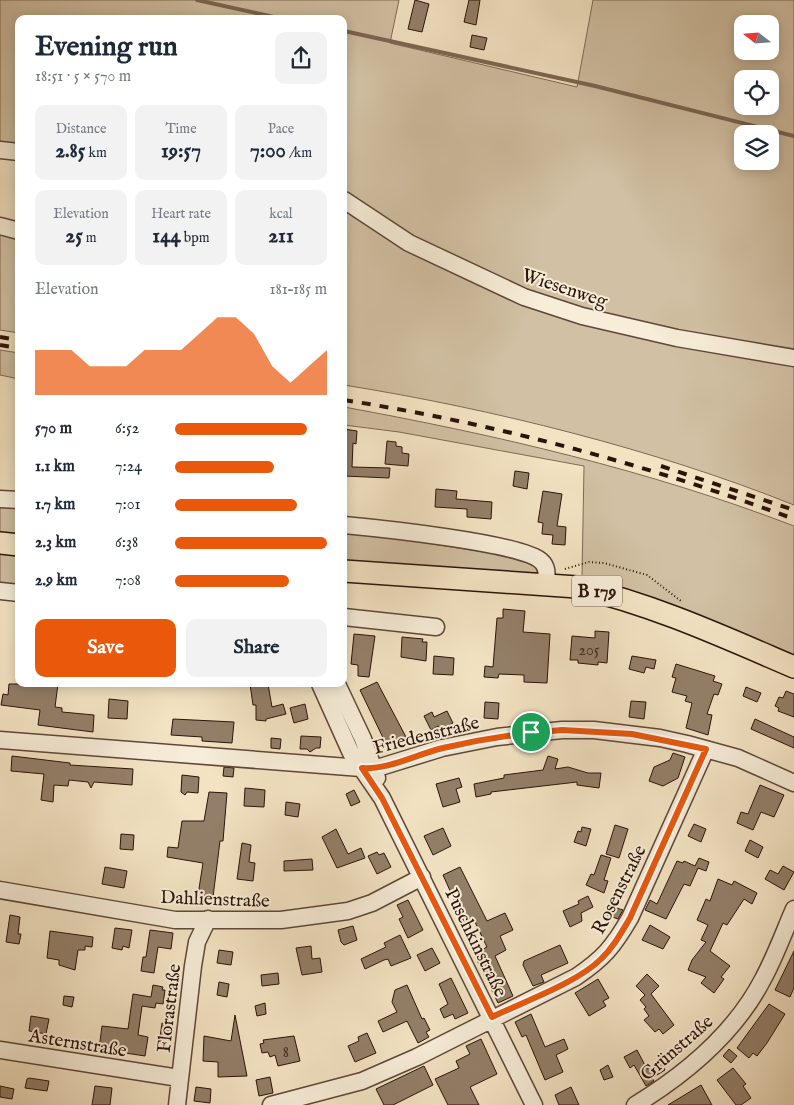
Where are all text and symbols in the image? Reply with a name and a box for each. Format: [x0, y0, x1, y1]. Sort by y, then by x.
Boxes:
north arrow [734, 15, 779, 60]
map controls [734, 15, 779, 170]
text: Evening run [35, 30, 178, 65]
button: share [275, 32, 327, 84]
text: 18:51 · 5 × 570 m [35, 67, 131, 87]
button: locate [734, 70, 779, 115]
text: Distance [56, 120, 106, 138]
text: Time [165, 120, 197, 138]
text: Pace [268, 120, 294, 138]
button: layers [734, 125, 779, 170]
text: 2.85 [55, 138, 85, 165]
text: 19:57 [161, 138, 201, 165]
text: 7:00 [250, 138, 286, 165]
text: km [85, 144, 107, 162]
text: /km [286, 144, 312, 162]
text: Elevation [53, 205, 109, 223]
text: Heart rate [151, 205, 211, 223]
text: kcal [269, 205, 293, 223]
text: 25 [65, 223, 83, 250]
text: 144 [152, 223, 181, 250]
text: 211 [268, 223, 294, 250]
text: m [83, 229, 97, 247]
text: bpm [181, 229, 210, 247]
street label: Wiesenweg [519, 264, 611, 314]
text: Elevation [35, 280, 98, 300]
text: 181–185 m [270, 280, 327, 300]
text: 570 m [35, 419, 72, 439]
text: 6:52 [115, 419, 139, 439]
text: 1.1 km [35, 457, 75, 477]
text: 7:24 [115, 457, 142, 477]
text: 1.7 km [35, 495, 75, 515]
text: 7:01 [115, 495, 140, 515]
text: 2.3 km [35, 533, 76, 553]
text: 6:38 [115, 533, 138, 553]
text: 2.9 km [35, 571, 77, 591]
text: 7:08 [115, 571, 141, 591]
road number: B 179 [572, 576, 622, 606]
button: Save [35, 619, 176, 677]
button: Share [186, 619, 327, 677]
house number: 205 [578, 641, 600, 661]
street label: Friedenstraße [371, 711, 482, 761]
pin [510, 711, 552, 753]
icon: arrive [517, 718, 545, 746]
street label: Rosenstraße [587, 841, 653, 939]
street label: Puschkinstraße [439, 885, 512, 1001]
street label: Dahlienstraße [160, 886, 270, 914]
street label: Florastraße [153, 962, 187, 1054]
street label: Grünstraße [636, 1010, 719, 1087]
street label: Asternstraße [26, 1024, 129, 1064]
house number: 8 [283, 1043, 289, 1063]

